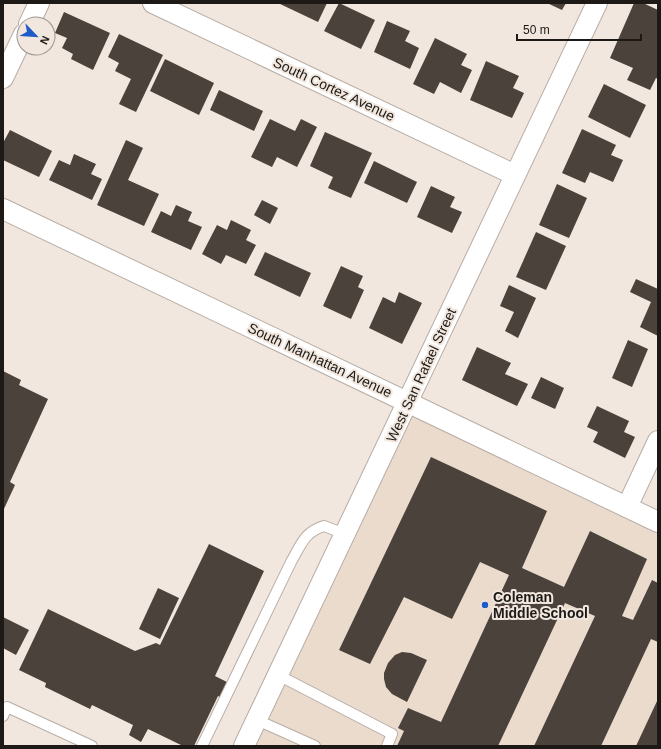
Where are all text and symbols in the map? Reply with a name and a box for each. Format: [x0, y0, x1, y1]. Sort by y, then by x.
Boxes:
north arrow [16, 16, 56, 56]
scale bar [517, 16, 641, 42]
text: 50 m [523, 23, 550, 37]
text: N [38, 34, 52, 46]
street label: South Cortez Avenue [271, 54, 397, 124]
street label: West San Rafael Street [383, 305, 459, 445]
street label: South Manhattan Avenue [245, 320, 395, 401]
place label: Coleman Middle School [493, 589, 588, 621]
marker: Coleman Middle School [480, 600, 490, 610]

